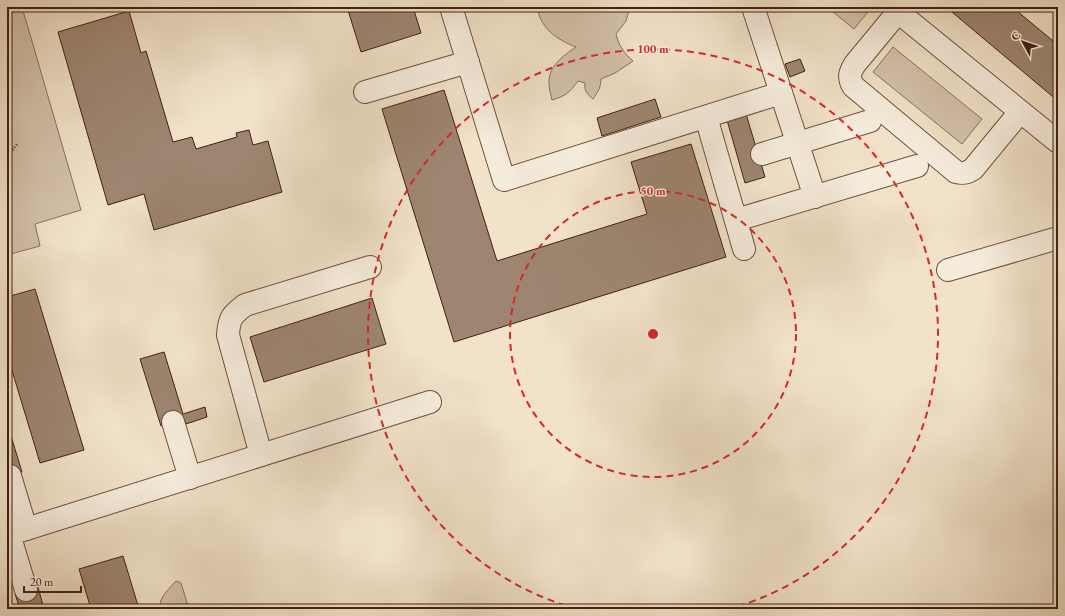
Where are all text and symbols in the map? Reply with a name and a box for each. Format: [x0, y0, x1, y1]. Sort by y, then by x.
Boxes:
north arrow [1003, 22, 1043, 62]
text: С [1007, 28, 1023, 43]
text: 100 m [637, 41, 669, 57]
text: 50 m [640, 183, 666, 199]
centre of rings [646, 327, 660, 341]
scale bar [24, 568, 81, 594]
text: 20 m [30, 574, 54, 590]

